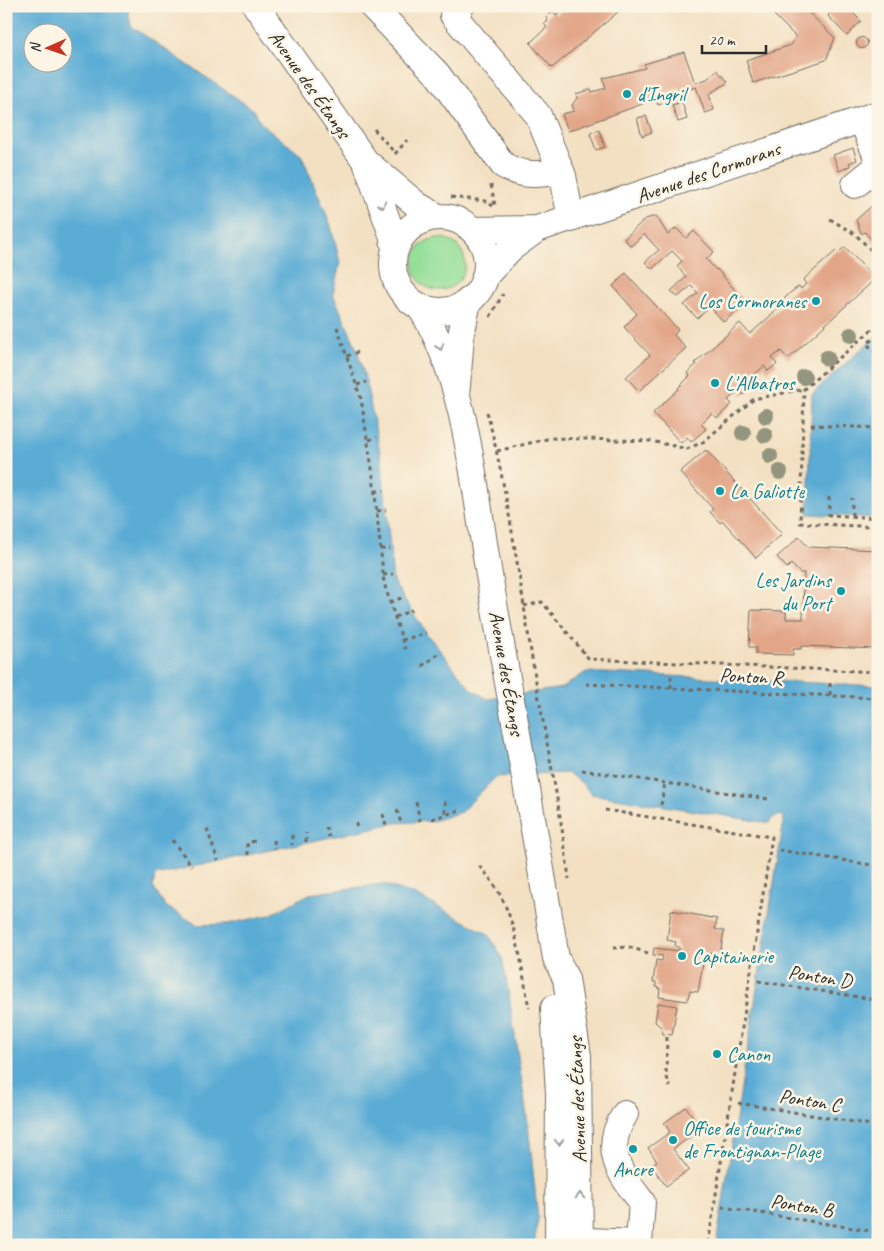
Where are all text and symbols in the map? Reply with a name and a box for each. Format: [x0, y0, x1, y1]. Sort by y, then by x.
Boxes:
north arrow [22, 22, 72, 72]
scale bar [702, 22, 765, 54]
street label: Avenue des Étangs [263, 25, 357, 145]
text: 20 m [709, 31, 736, 50]
text: N [27, 41, 44, 53]
place label: d'Ingril [637, 82, 689, 107]
marker: d'Ingril [621, 88, 633, 100]
street label: Avenue des Cormorans [633, 135, 785, 209]
one-way arrow [375, 200, 386, 209]
place label: Los Cormoranes [698, 289, 808, 314]
marker: Los Cormoranes [810, 295, 822, 307]
one-way arrow [434, 342, 444, 351]
place label: L'Albatros [725, 371, 797, 396]
marker: L'Albatros [709, 377, 721, 389]
place label: La Galiotte [730, 479, 805, 504]
marker: La Galiotte [714, 485, 726, 497]
place label: Les Jardins du Port [756, 568, 834, 616]
marker: Les Jardins du Port [835, 585, 847, 597]
street label: Avenue des Étangs [483, 609, 530, 739]
street label: Ponton R [719, 662, 785, 691]
place label: Capitainerie [692, 944, 774, 969]
marker: Capitainerie [676, 950, 688, 962]
street label: Ponton D [786, 959, 855, 994]
street label: Avenue des Étangs [563, 1034, 592, 1163]
place label: Canon [727, 1042, 771, 1067]
marker: Canon [711, 1048, 723, 1060]
street label: Ponton C [777, 1083, 845, 1118]
place label: Office de tourisme de Frontignan-Plage [683, 1116, 822, 1164]
marker: Office de tourisme de Frontignan-Plage [667, 1134, 679, 1146]
one-way arrow [554, 1138, 564, 1146]
marker: Ancre [627, 1143, 639, 1155]
place label: Ancre [613, 1157, 654, 1182]
street label: Ponton B [769, 1188, 836, 1223]
one-way arrow [575, 1192, 585, 1200]

